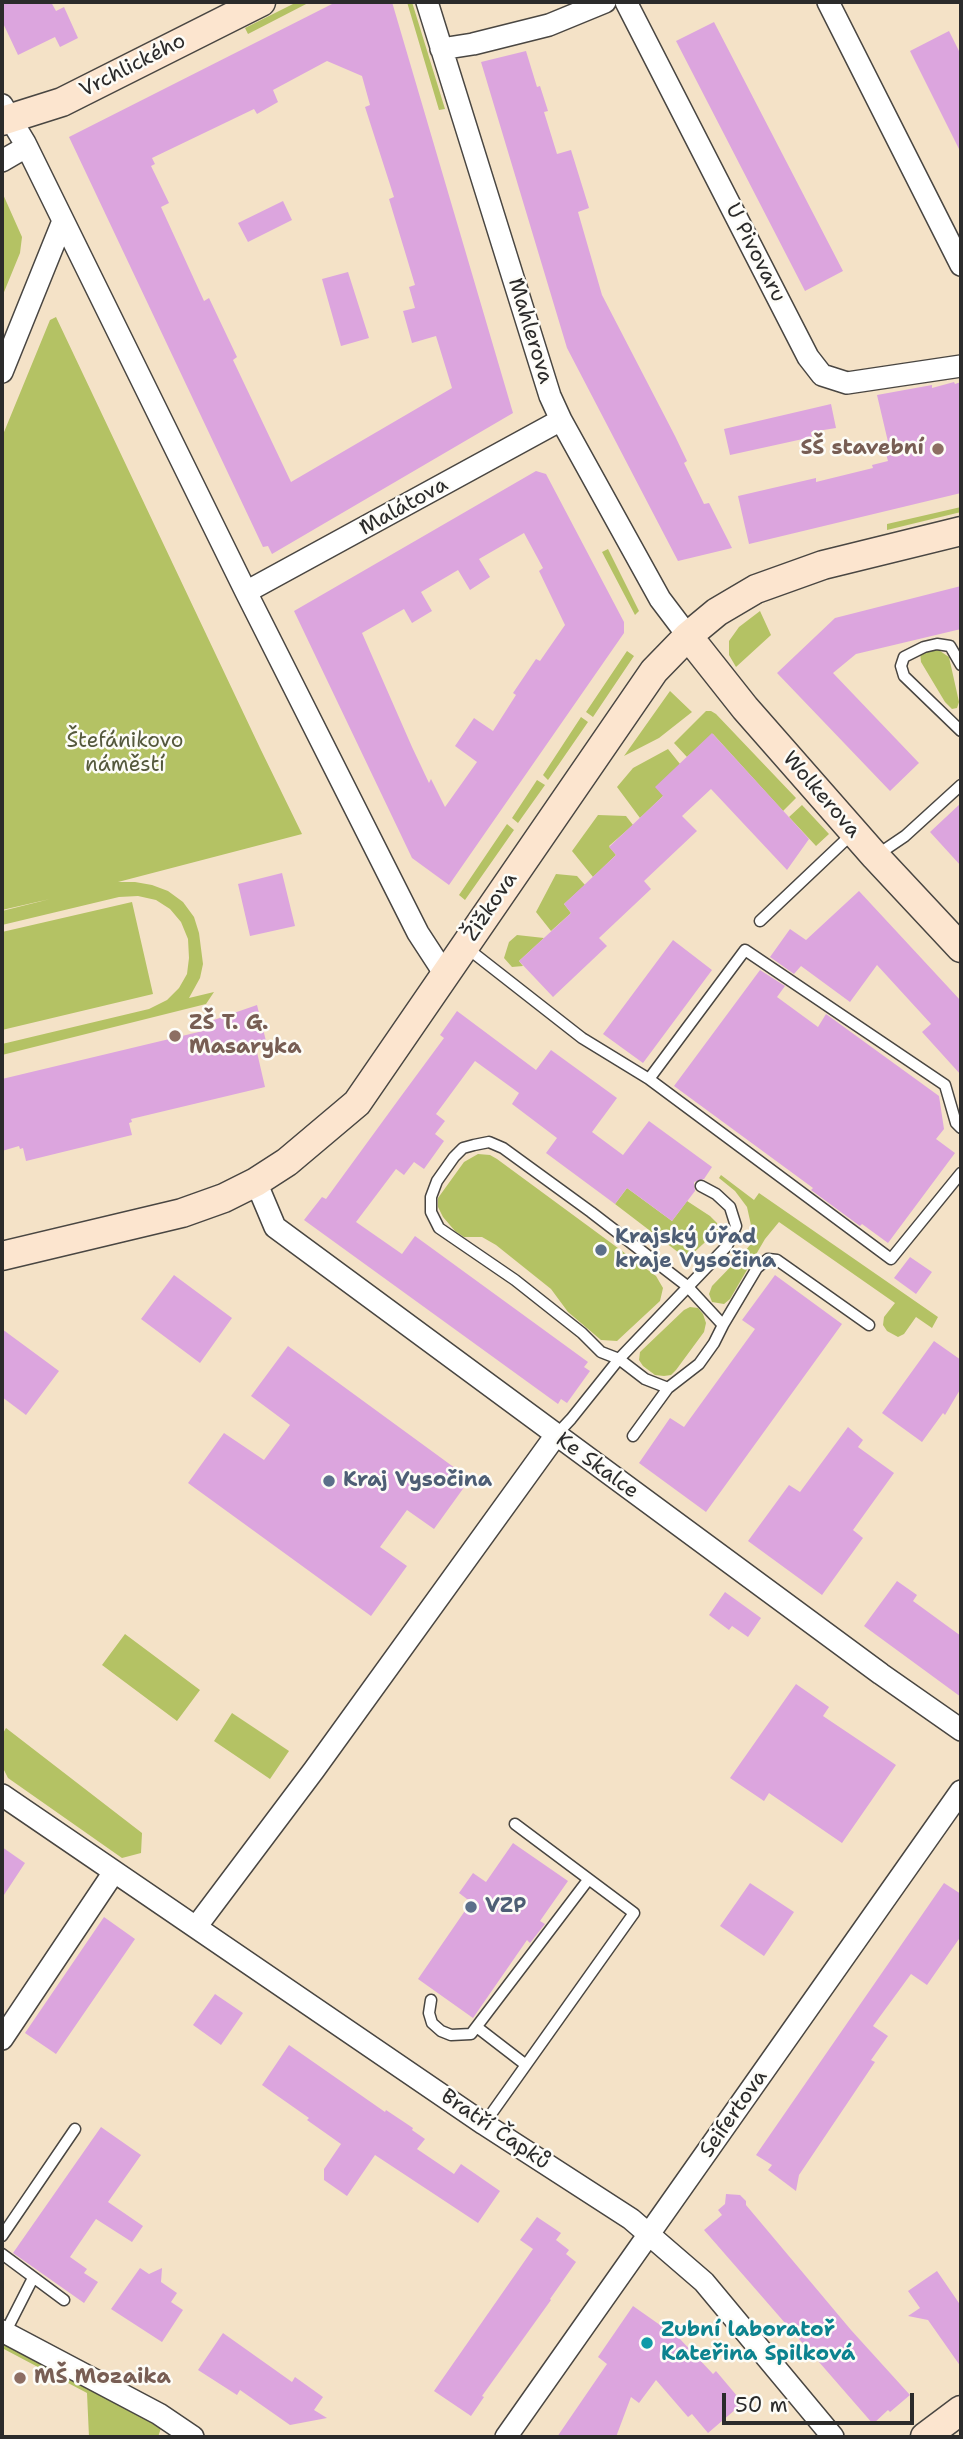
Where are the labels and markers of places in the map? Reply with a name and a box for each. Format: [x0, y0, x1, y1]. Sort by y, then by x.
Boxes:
place label: SŠ stavební [800, 436, 924, 462]
marker: SŠ stavební [930, 441, 946, 457]
place label: ZŠ T. G. Masaryka [189, 1011, 302, 1061]
marker: ZŠ T. G. Masaryka [167, 1028, 183, 1044]
place label: Krajský úřad kraje Vysočina [615, 1225, 776, 1275]
marker: Krajský úřad kraje Vysočina [593, 1242, 609, 1258]
place label: Kraj Vysočina [343, 1468, 492, 1494]
marker: Kraj Vysočina [321, 1473, 337, 1489]
place label: VZP [485, 1894, 526, 1920]
marker: VZP [463, 1899, 479, 1915]
place label: Zubní laboratoř Kateřina Spilková [661, 2318, 855, 2368]
marker: Zubní laboratoř Kateřina Spilková [639, 2335, 655, 2351]
place label: MŠ Mozaika [34, 2365, 171, 2391]
marker: MŠ Mozaika [12, 2370, 28, 2386]

